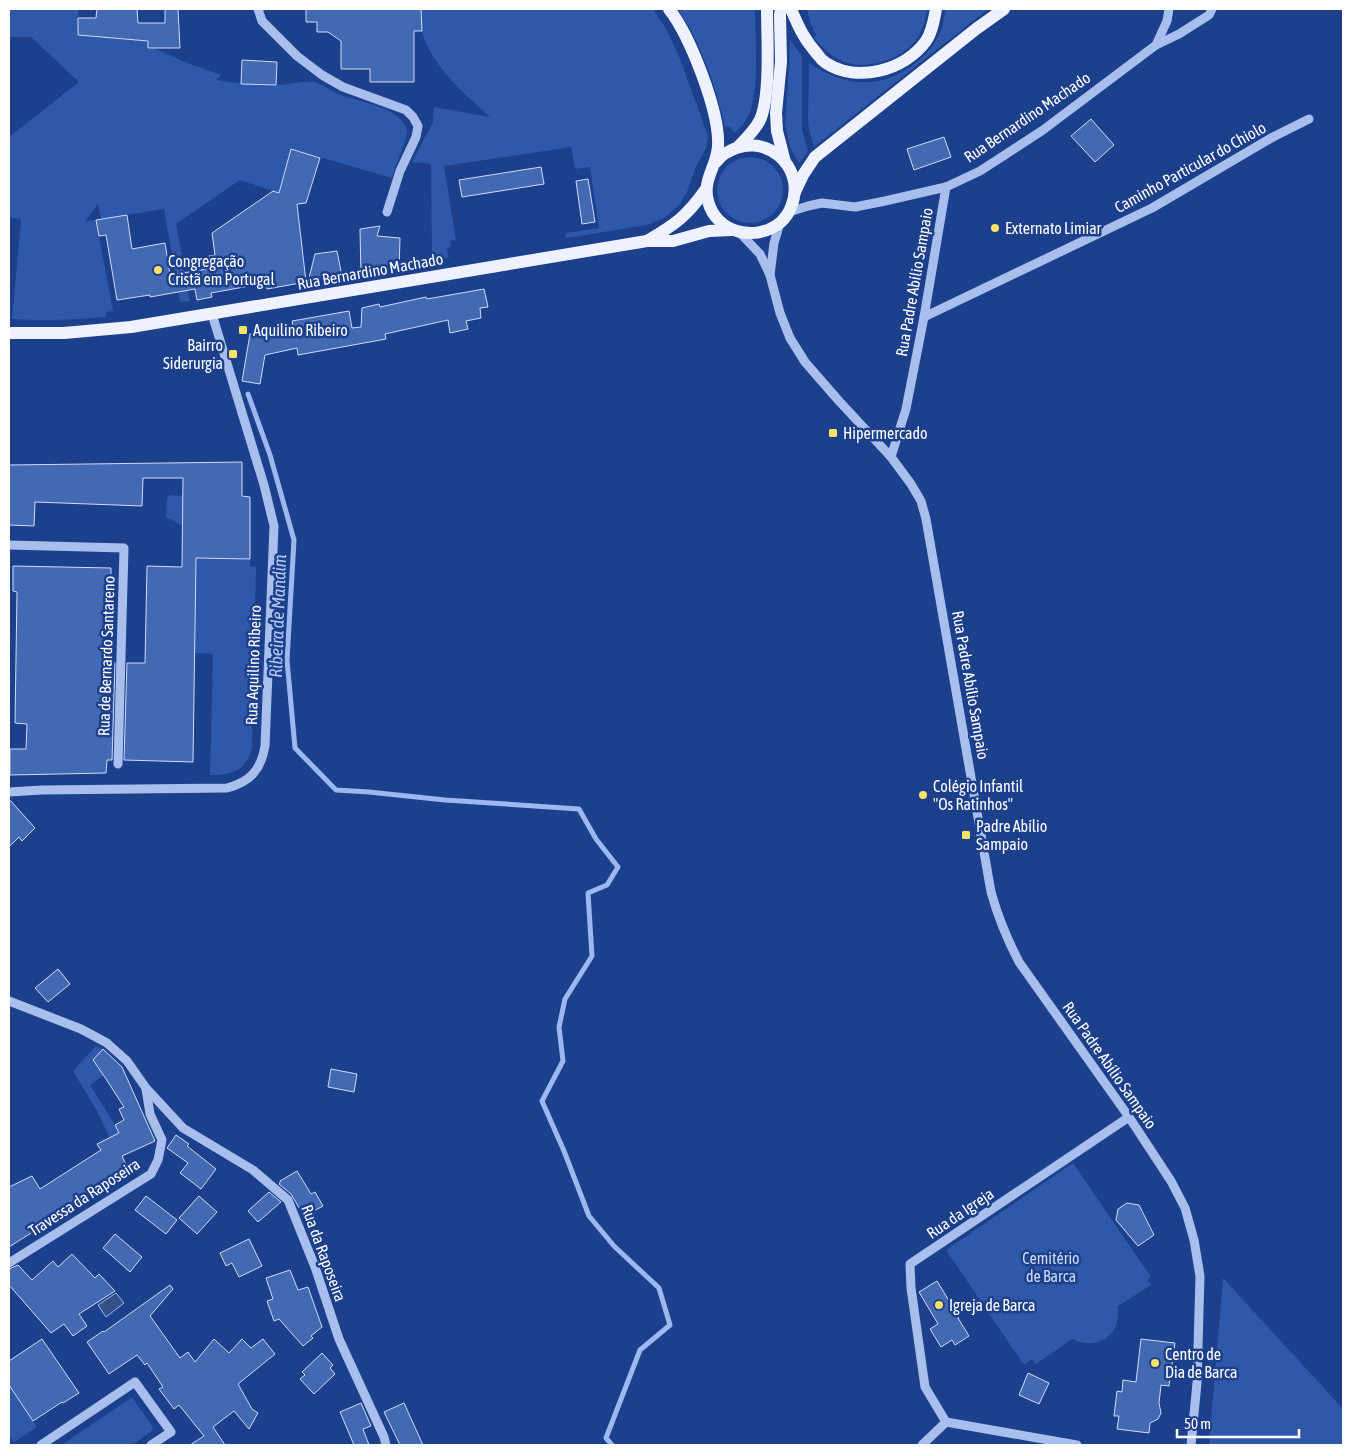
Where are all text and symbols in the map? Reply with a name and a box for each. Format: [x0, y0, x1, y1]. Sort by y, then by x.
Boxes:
street label: Rua Bernardino Machado [961, 68, 1093, 166]
street label: Caminho Particular do Chiolo [1111, 118, 1269, 216]
street label: Rua Padre Abílio Sampaio [892, 206, 937, 358]
place label: Externato Limiar [1005, 219, 1102, 237]
marker: Externato Limiar [989, 222, 1001, 234]
street label: Rua Bernardino Machado [296, 249, 444, 293]
place label: Congregação Cristã em Portugal [168, 252, 276, 289]
marker: Congregação Cristã em Portugal [152, 264, 164, 276]
place label: Aquilino Ribeiro [253, 321, 348, 340]
marker: Aquilino Ribeiro [237, 324, 249, 336]
place label: Bairro Siderurgia [163, 336, 223, 373]
marker: Bairro Siderurgia [227, 348, 239, 360]
place label: Hipermercado [843, 424, 928, 443]
marker: Hipermercado [827, 427, 839, 439]
water label: Ribeira de Mandim [265, 554, 290, 678]
street label: Rua de Bernardo Santareno [94, 576, 118, 736]
street label: Rua Aquilino Ribeiro [242, 605, 265, 725]
street label: Rua Padre Abílio Sampaio [948, 609, 993, 761]
place label: Colégio Infantil "Os Ratinhos" [933, 777, 1024, 813]
marker: Colégio Infantil "Os Ratinhos" [917, 789, 929, 801]
place label: Padre Abílio Sampaio [976, 817, 1047, 854]
marker: Padre Abílio Sampaio [960, 829, 972, 841]
street label: Rua Padre Abílio Sampaio [1059, 998, 1161, 1132]
street label: Travessa da Raposeira [25, 1154, 143, 1240]
street label: Rua da Igreja [923, 1184, 997, 1243]
street label: Rua da Raposeira [297, 1202, 350, 1304]
park label: Cemitério de Barca [1022, 1249, 1080, 1285]
place label: Igreja de Barca [949, 1296, 1035, 1315]
marker: Igreja de Barca [933, 1299, 945, 1311]
place label: Centro de Dia de Barca [1165, 1345, 1237, 1381]
marker: Centro de Dia de Barca [1149, 1357, 1161, 1369]
scale bar [1177, 1406, 1300, 1438]
text: 50 m [1184, 1415, 1211, 1432]

